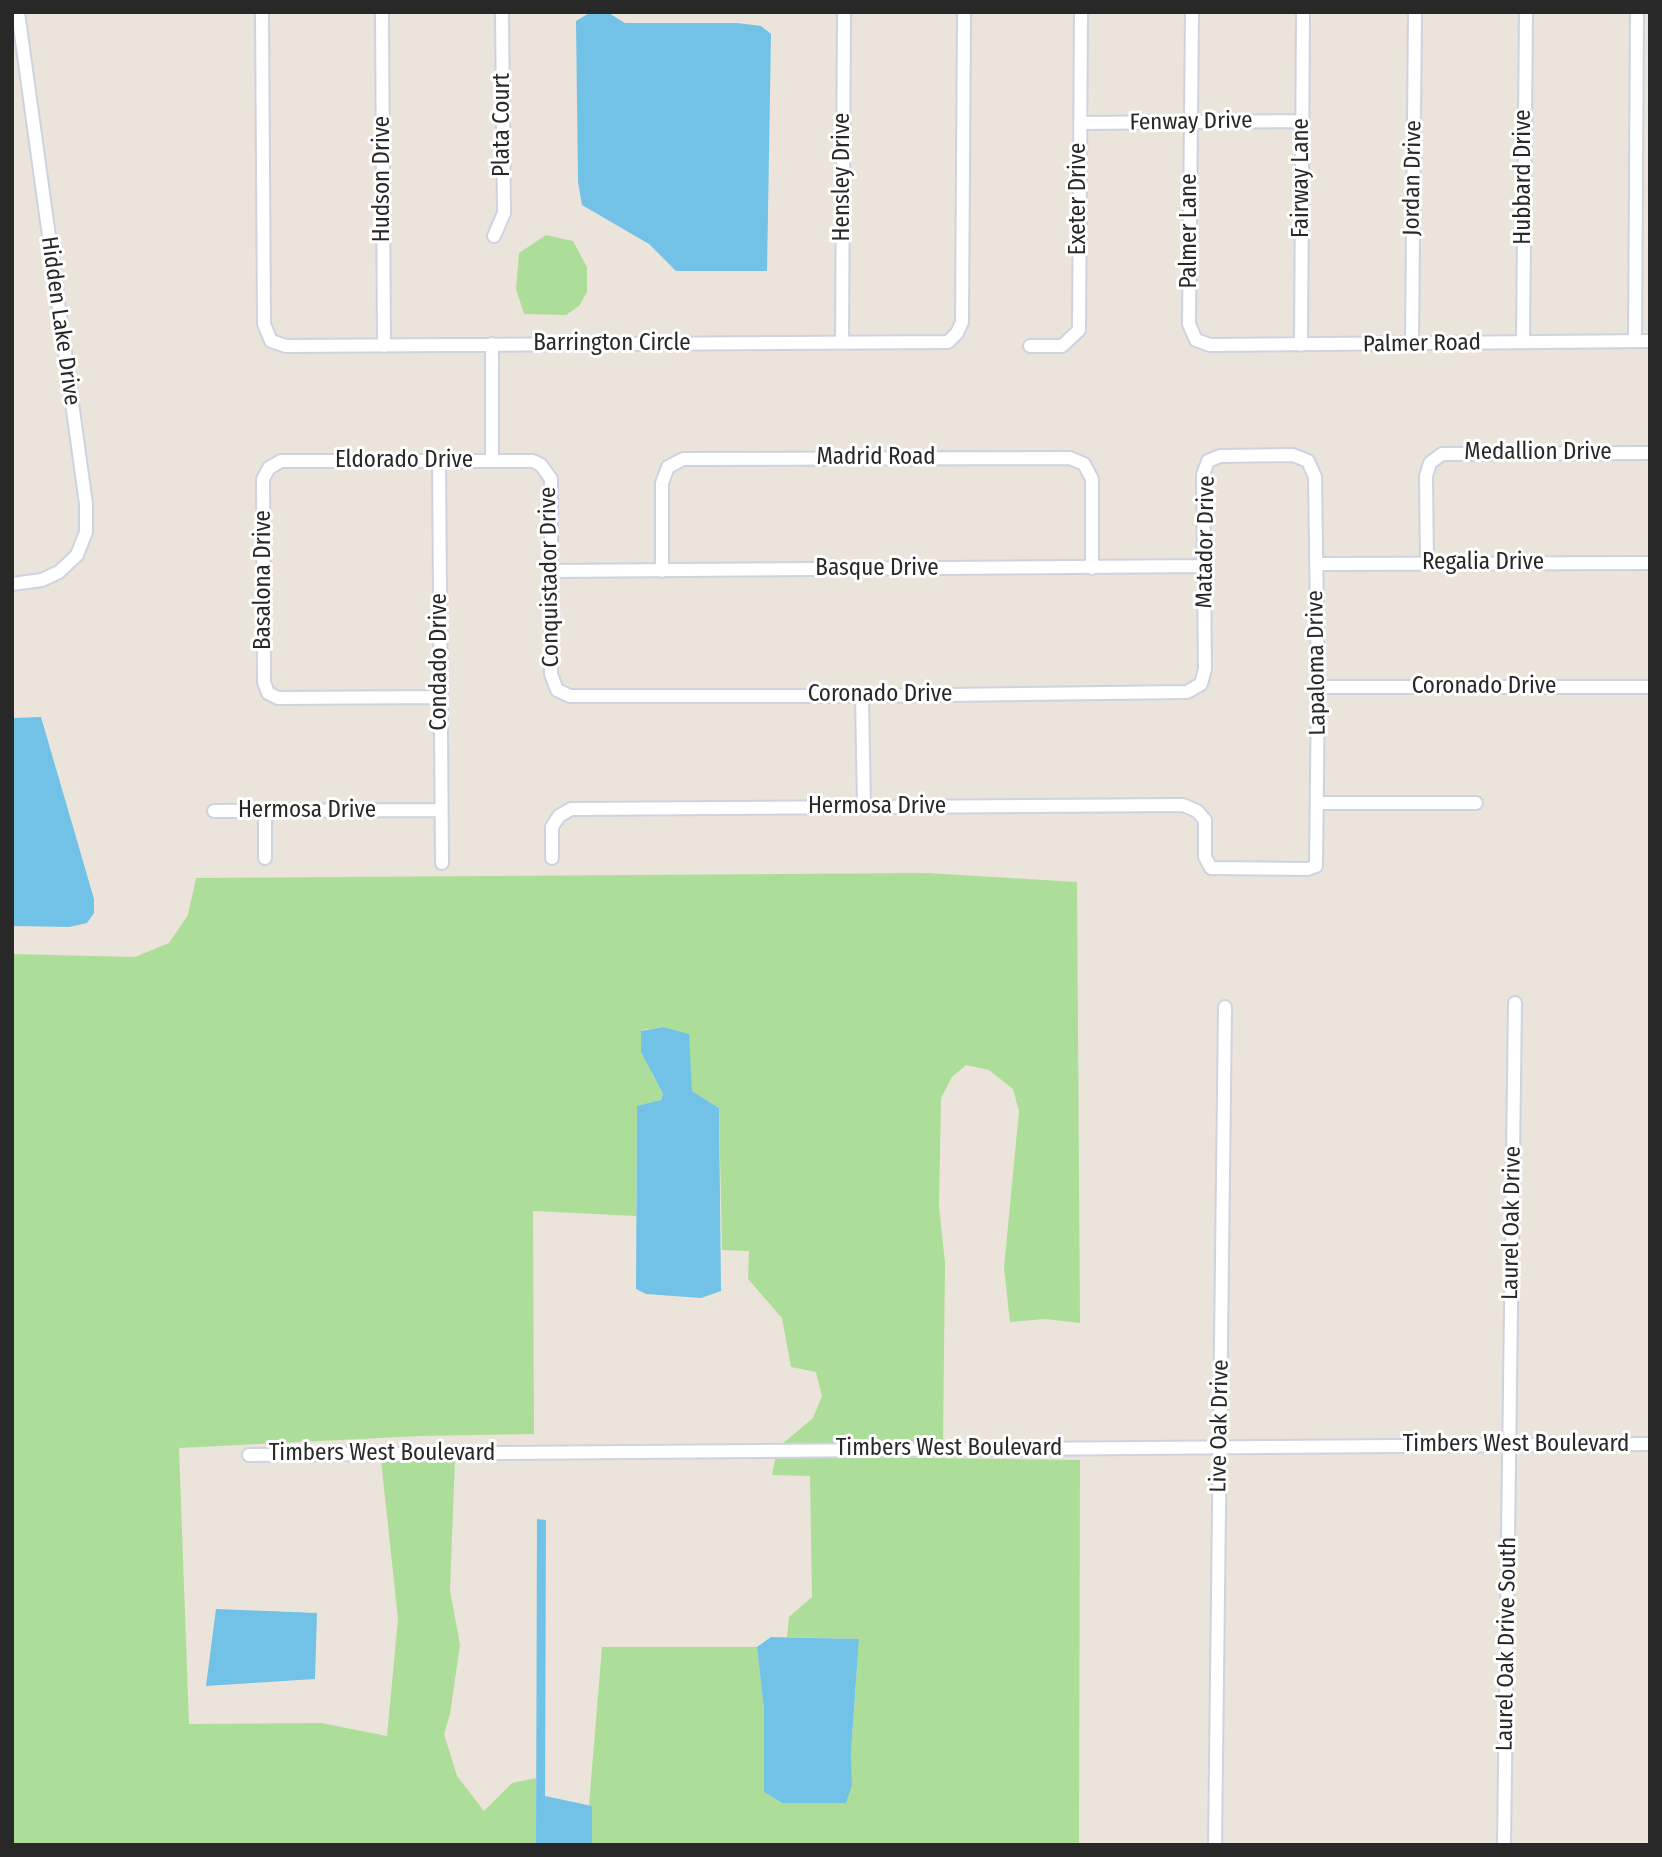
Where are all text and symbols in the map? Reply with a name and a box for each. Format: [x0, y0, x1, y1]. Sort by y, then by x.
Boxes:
street label: Plata Court [489, 73, 517, 177]
street label: Fenway Drive [1129, 107, 1253, 137]
street label: Hubbard Drive [1510, 109, 1538, 245]
street label: Hensley Drive [829, 113, 857, 241]
street label: Hudson Drive [369, 116, 397, 242]
street label: Fairway Lane [1288, 118, 1316, 238]
street label: Jordan Drive [1398, 120, 1428, 236]
street label: Exeter Drive [1065, 143, 1093, 255]
street label: Palmer Lane [1176, 173, 1204, 289]
street label: Hidden Lake Drive [34, 235, 86, 407]
street label: Palmer Road [1363, 329, 1481, 359]
street label: Barrington Circle [533, 330, 691, 358]
street label: Medallion Drive [1464, 439, 1612, 467]
street label: Madrid Road [816, 444, 936, 472]
street label: Eldorado Drive [335, 447, 473, 475]
street label: Matador Drive [1191, 475, 1221, 609]
street label: Conquistador Drive [535, 486, 565, 668]
street label: Basalona Drive [250, 510, 278, 650]
street label: Regalia Drive [1422, 549, 1544, 577]
street label: Basque Drive [815, 555, 939, 583]
street label: Lapaloma Drive [1302, 590, 1332, 736]
street label: Condado Drive [426, 593, 454, 731]
street label: Coronado Drive [1412, 673, 1556, 701]
street label: Coronado Drive [808, 681, 952, 709]
street label: Hermosa Drive [808, 793, 946, 821]
street label: Hermosa Drive [238, 797, 376, 825]
street label: Laurel Oak Drive [1497, 1146, 1527, 1300]
street label: Live Oak Drive [1205, 1359, 1235, 1493]
street label: Timbers West Boulevard [1403, 1431, 1629, 1459]
street label: Timbers West Boulevard [836, 1435, 1062, 1463]
street label: Timbers West Boulevard [269, 1440, 495, 1468]
street label: Laurel Oak Drive South [1491, 1537, 1523, 1751]

